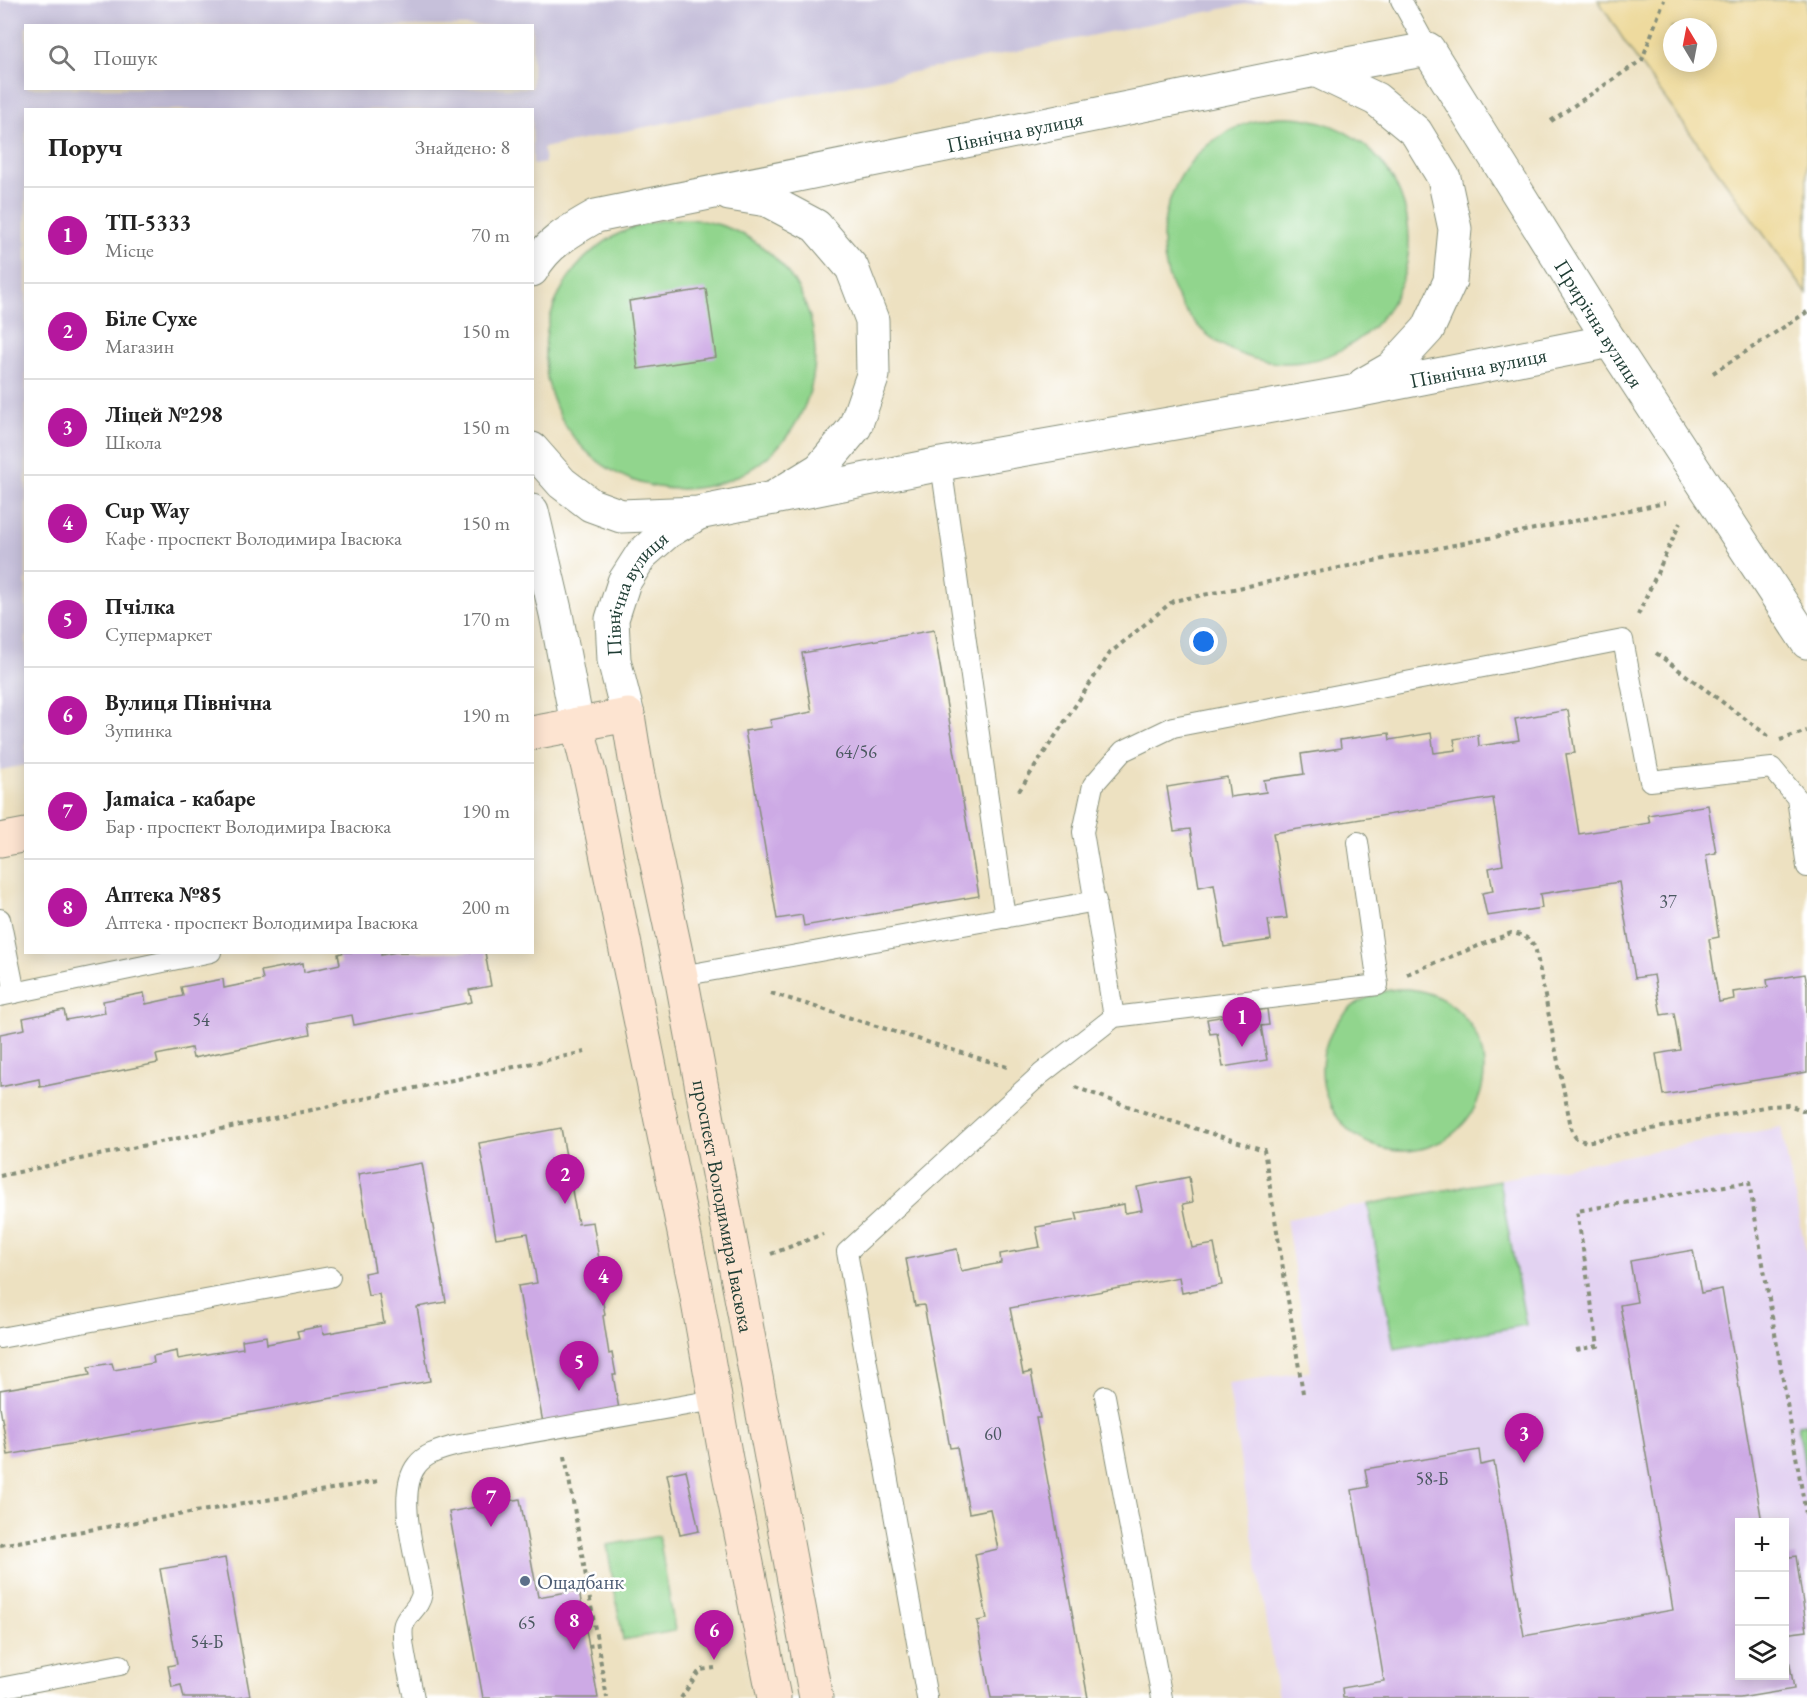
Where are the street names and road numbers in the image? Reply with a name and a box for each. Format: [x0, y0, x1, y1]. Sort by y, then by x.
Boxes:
street label: Північна вулиця [944, 104, 1085, 158]
street label: Прирічна вулиця [1549, 254, 1650, 393]
street label: Північна вулиця [1407, 340, 1549, 394]
street label: Північна вулиця [598, 524, 673, 657]
street label: проспект Володимира Івасюка [687, 1077, 761, 1335]

